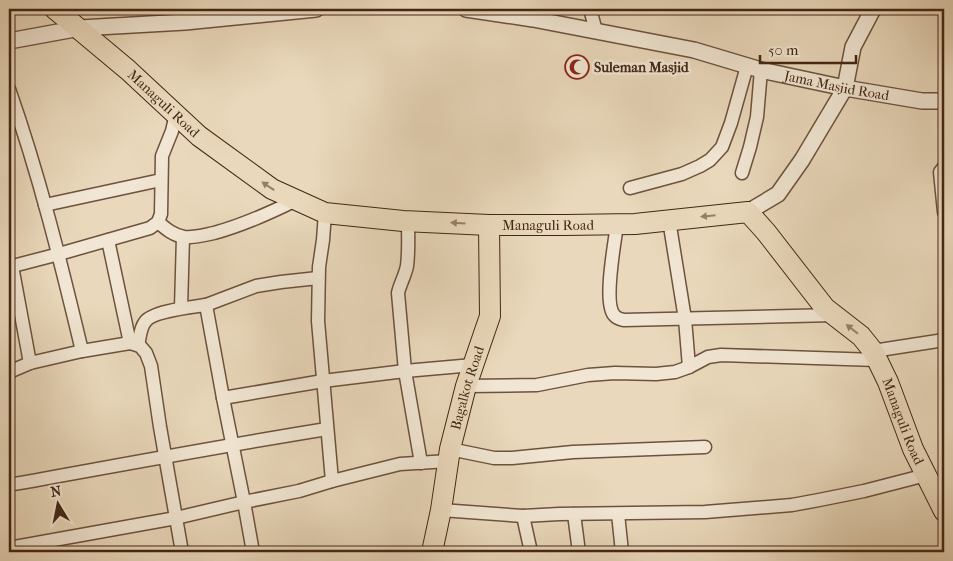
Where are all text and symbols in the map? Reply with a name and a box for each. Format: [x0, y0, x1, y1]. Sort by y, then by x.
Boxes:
scale bar [760, 32, 857, 64]
text: 50 m [768, 41, 799, 59]
mosque icon: Suleman Masjid [564, 54, 590, 80]
place label: Suleman Masjid [594, 59, 690, 76]
street label: Managuli Road [124, 66, 203, 141]
street label: Jama Masjid Road [782, 67, 891, 104]
one-way arrow [261, 181, 274, 191]
one-way arrow [700, 212, 716, 220]
street label: Managuli Road [502, 216, 594, 234]
one-way arrow [450, 219, 466, 227]
one-way arrow [846, 323, 859, 334]
street label: Bagalkot Road [447, 343, 488, 432]
street label: Managuli Road [879, 375, 928, 468]
north arrow [32, 478, 82, 528]
text: N [49, 482, 63, 501]

